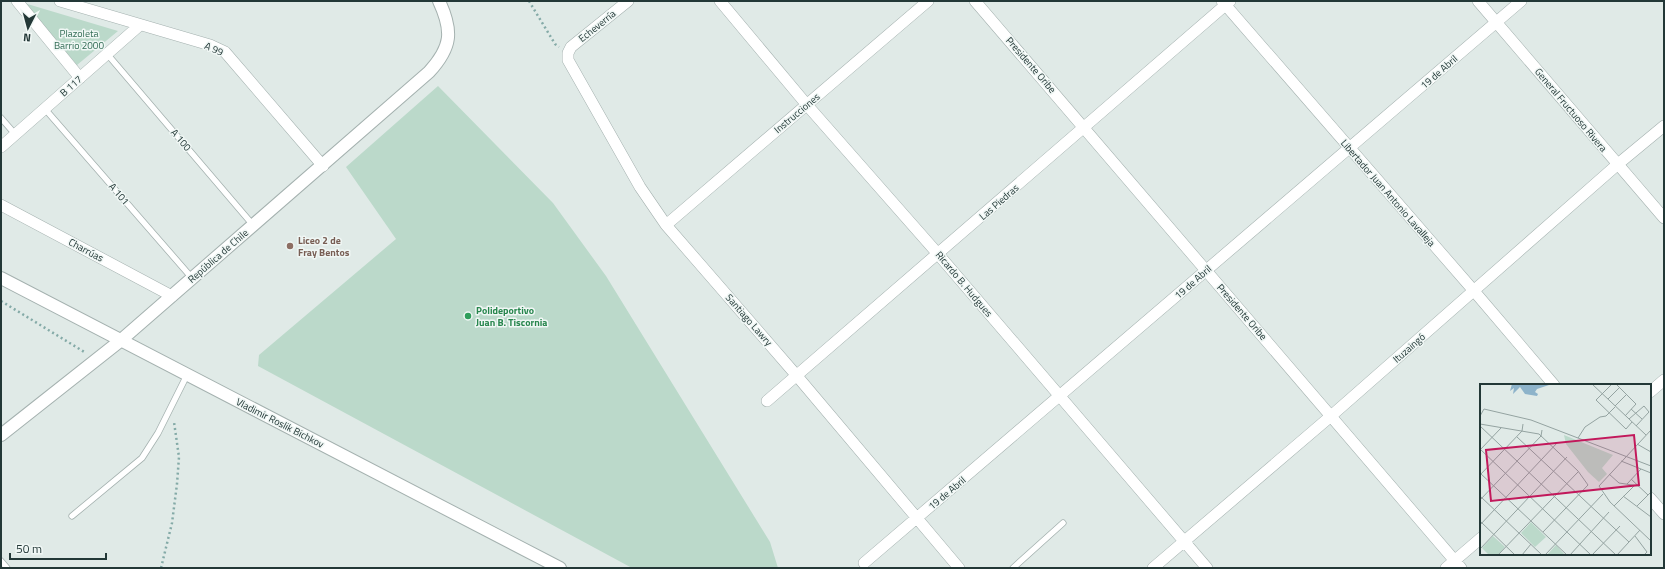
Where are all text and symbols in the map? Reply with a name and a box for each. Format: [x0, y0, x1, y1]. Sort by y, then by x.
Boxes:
street label: Echeverría [575, 6, 619, 46]
north arrow [8, 8, 48, 48]
park label: Plazoleta Barrio 2000 [54, 26, 104, 53]
text: N [22, 30, 32, 46]
street label: Presidente Oribe [1002, 34, 1060, 96]
street label: A 99 [202, 38, 226, 60]
street label: 19 de Abril [1417, 52, 1461, 92]
street label: General Fructuoso Rivera [1531, 65, 1611, 155]
street label: B 117 [57, 72, 85, 100]
street label: Instrucciones [771, 89, 824, 137]
street label: A 100 [167, 126, 195, 155]
street label: Libertador Juan Antonio Lavalleja [1337, 136, 1439, 250]
street label: A 101 [105, 180, 133, 208]
street label: Las Piedras [976, 180, 1022, 223]
street label: República de Chile [184, 225, 252, 287]
place label: Liceo 2 de Fray Bentos [298, 233, 350, 260]
street label: Charrúas [66, 235, 106, 266]
marker: Liceo 2 de Fray Bentos [285, 241, 295, 251]
street label: Ricardo B. Hudgues [932, 248, 996, 320]
street label: 19 de Abril [1171, 262, 1215, 302]
street label: Presidente Oribe [1213, 281, 1271, 343]
street label: Santiago Lawry [722, 291, 776, 350]
place label: Polideportivo Juan B. Tiscornia [476, 303, 547, 330]
marker: Polideportivo Juan B. Tiscornia [463, 311, 473, 321]
street label: Ituzaingó [1389, 330, 1429, 366]
inset map [1480, 384, 1651, 555]
street label: Vladimir Roslik Bichkov [233, 394, 327, 452]
street label: 19 de Abril [925, 473, 969, 513]
scale bar [10, 535, 106, 561]
text: 50 m [16, 539, 42, 558]

